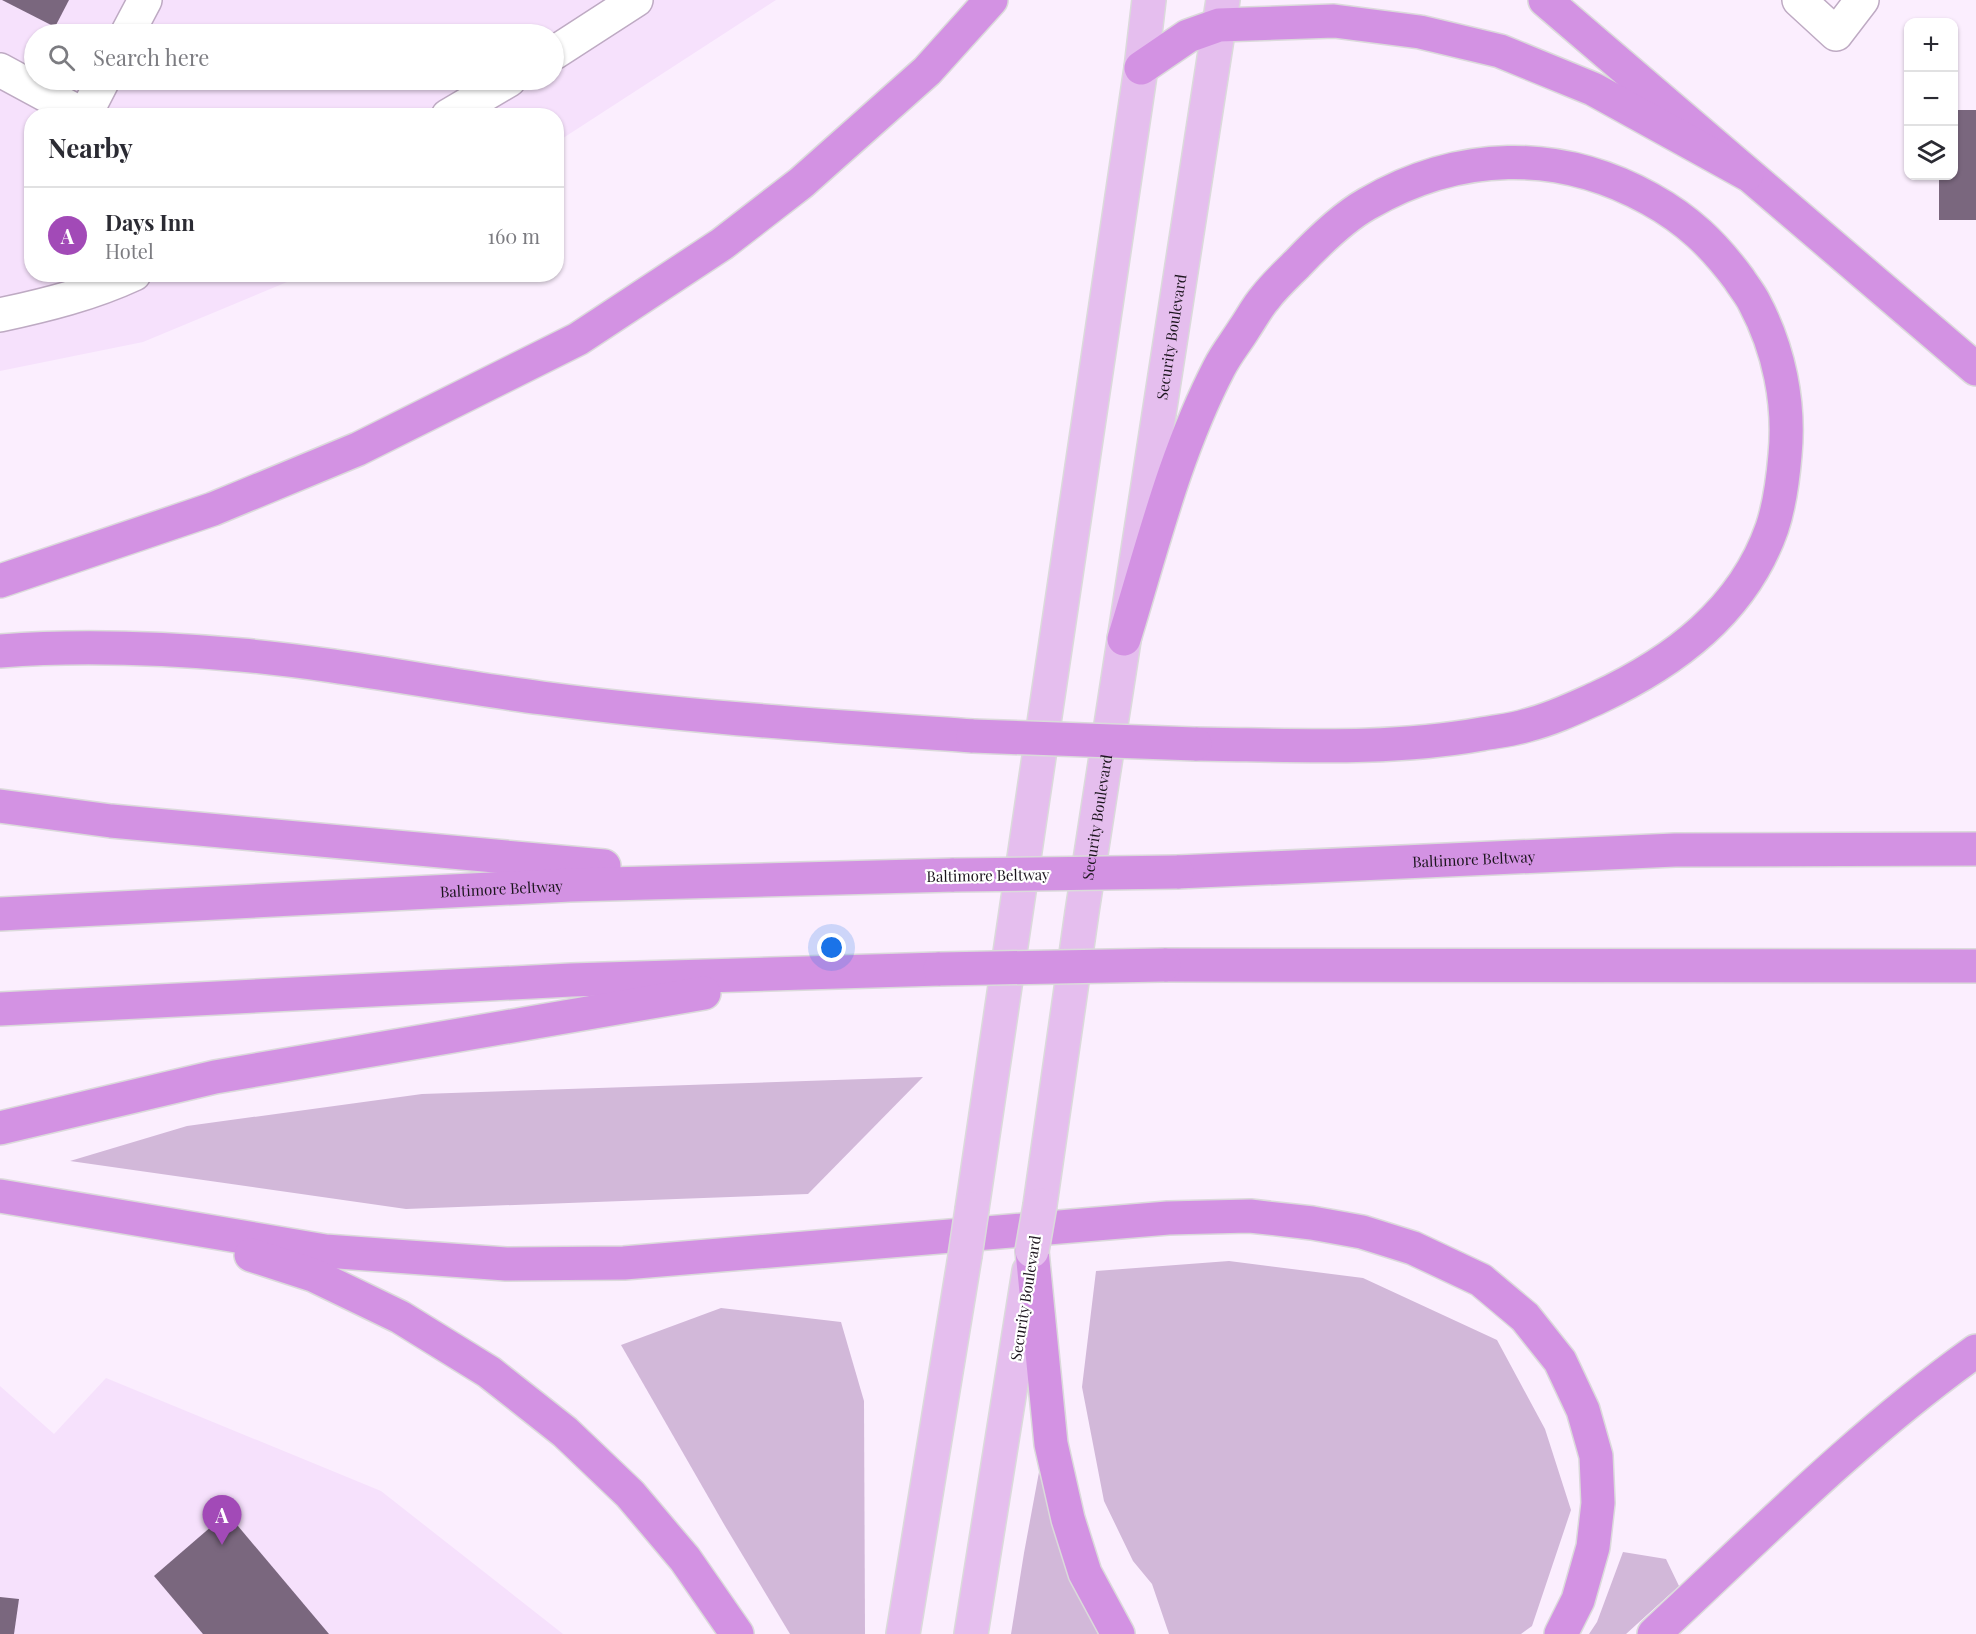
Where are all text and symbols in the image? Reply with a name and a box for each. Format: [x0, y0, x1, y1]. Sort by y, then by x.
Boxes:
map controls [1904, 18, 1958, 180]
button: + [1904, 18, 1958, 72]
search box [24, 24, 564, 90]
icon: search [45, 41, 78, 74]
text: Search here [93, 42, 209, 72]
button: − [1904, 72, 1958, 126]
button: layers [1904, 126, 1958, 180]
text: Nearby [48, 130, 133, 165]
text: Days Inn [105, 207, 195, 237]
text: A [61, 222, 74, 249]
text: 160 m [488, 222, 540, 249]
text: Hotel [105, 237, 154, 264]
street label: Security Boulevard [1151, 272, 1191, 401]
street label: Security Boulevard [1077, 753, 1116, 881]
street label: Baltimore Beltway [1412, 846, 1536, 872]
street label: Baltimore Beltway [926, 864, 1050, 886]
street label: Baltimore Beltway [439, 875, 564, 902]
your location [817, 933, 846, 962]
street label: Security Boulevard [1005, 1234, 1045, 1362]
pin: A [202, 1496, 242, 1545]

